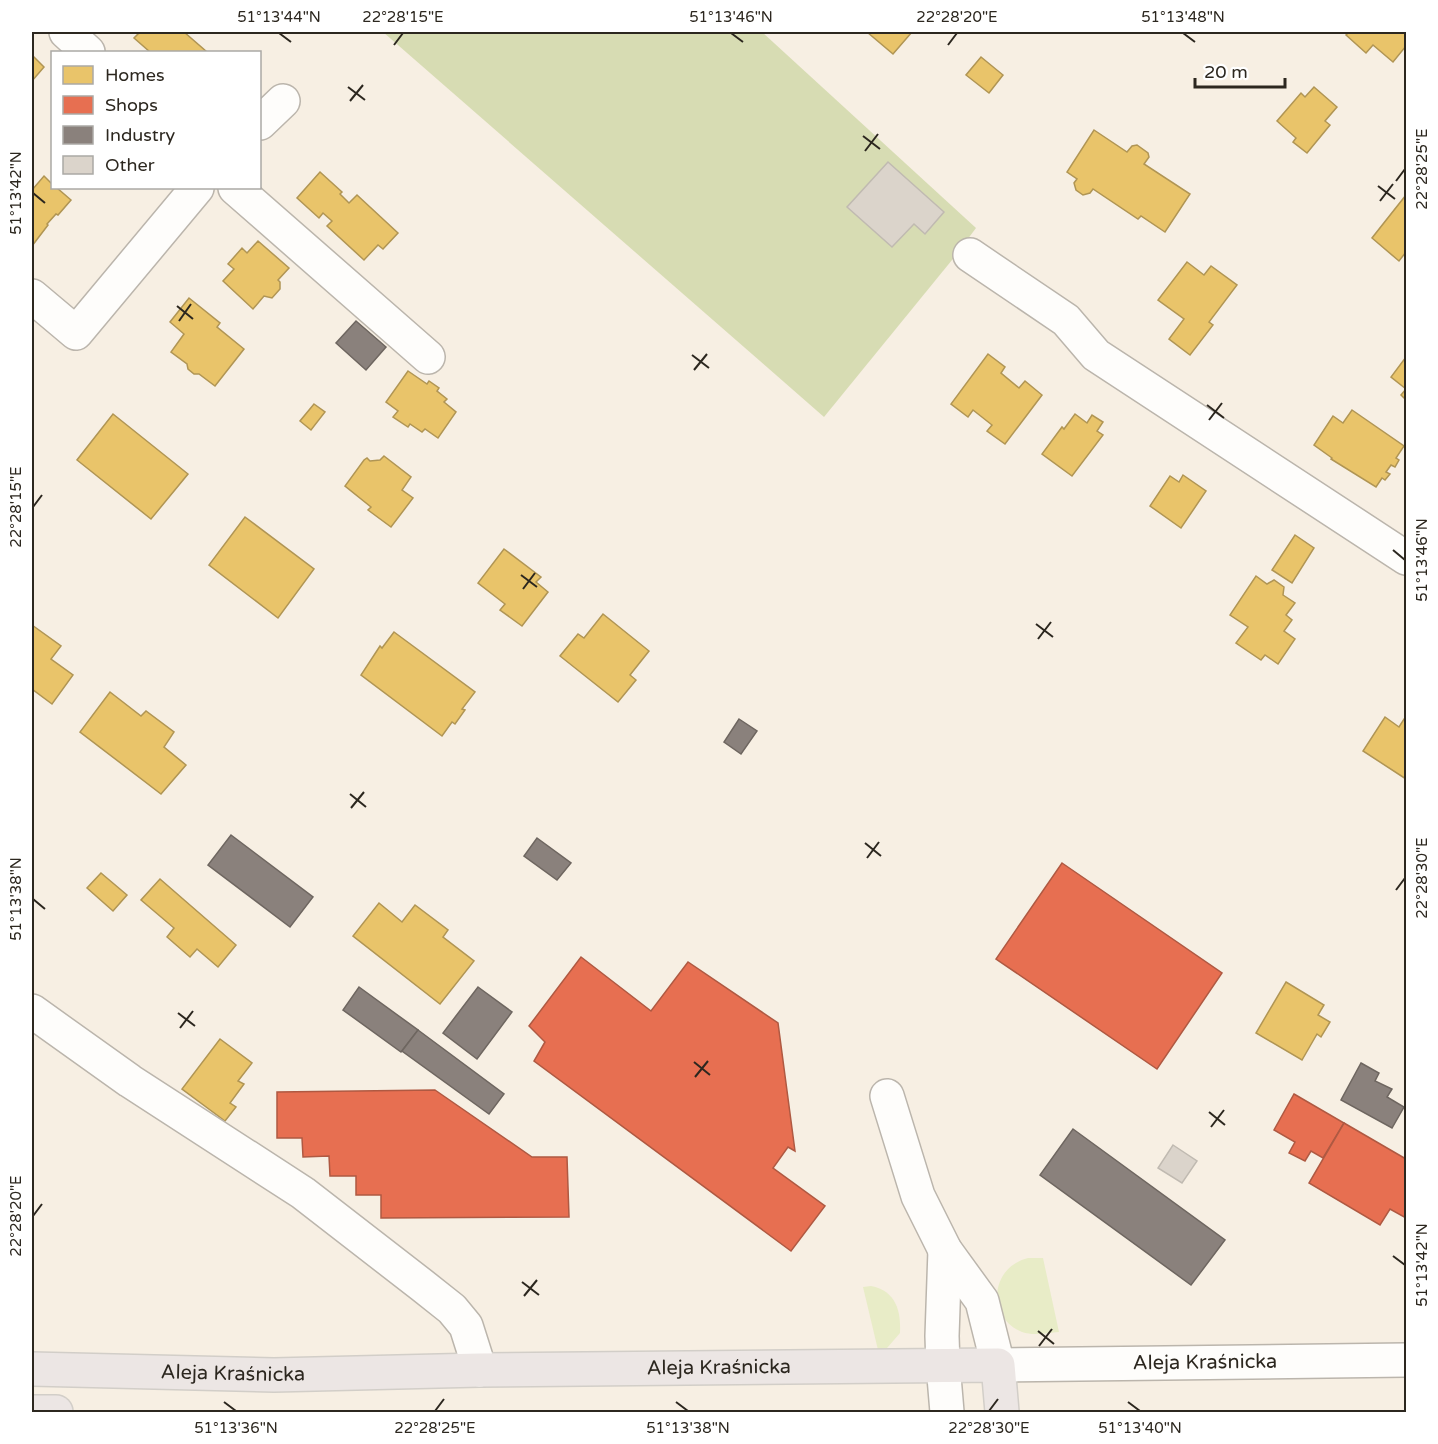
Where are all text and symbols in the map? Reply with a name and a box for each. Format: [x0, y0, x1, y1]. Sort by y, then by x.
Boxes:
text: 51°13'44"N [237, 8, 321, 26]
text: 22°28'15"E [362, 8, 444, 26]
text: 51°13'46"N [689, 8, 773, 26]
text: 22°28'20"E [916, 8, 998, 26]
text: 51°13'48"N [1141, 8, 1225, 26]
legend [51, 51, 261, 189]
scale bar [1195, 51, 1285, 89]
text: 20 m [1204, 61, 1248, 83]
text: Homes [105, 64, 165, 86]
text: Shops [105, 94, 158, 116]
text: Industry [105, 124, 176, 146]
text: 22°28'25"E [1413, 128, 1431, 210]
text: 51°13'42"N [7, 151, 25, 235]
text: Other [105, 154, 155, 176]
text: 22°28'15"E [7, 466, 25, 548]
text: 51°13'46"N [1413, 518, 1431, 602]
text: 22°28'30"E [1413, 837, 1431, 919]
text: 51°13'38"N [7, 857, 25, 941]
text: 22°28'20"E [7, 1175, 25, 1257]
text: 51°13'42"N [1413, 1223, 1431, 1307]
street label: Aleja Kraśnicka [1133, 1350, 1277, 1375]
street label: Aleja Kraśnicka [647, 1355, 791, 1380]
street label: Aleja Kraśnicka [160, 1360, 305, 1387]
text: 51°13'36"N [194, 1419, 278, 1437]
text: 22°28'25"E [394, 1419, 476, 1437]
text: 51°13'38"N [646, 1419, 730, 1437]
text: 22°28'30"E [948, 1419, 1030, 1437]
text: 51°13'40"N [1098, 1419, 1182, 1437]

